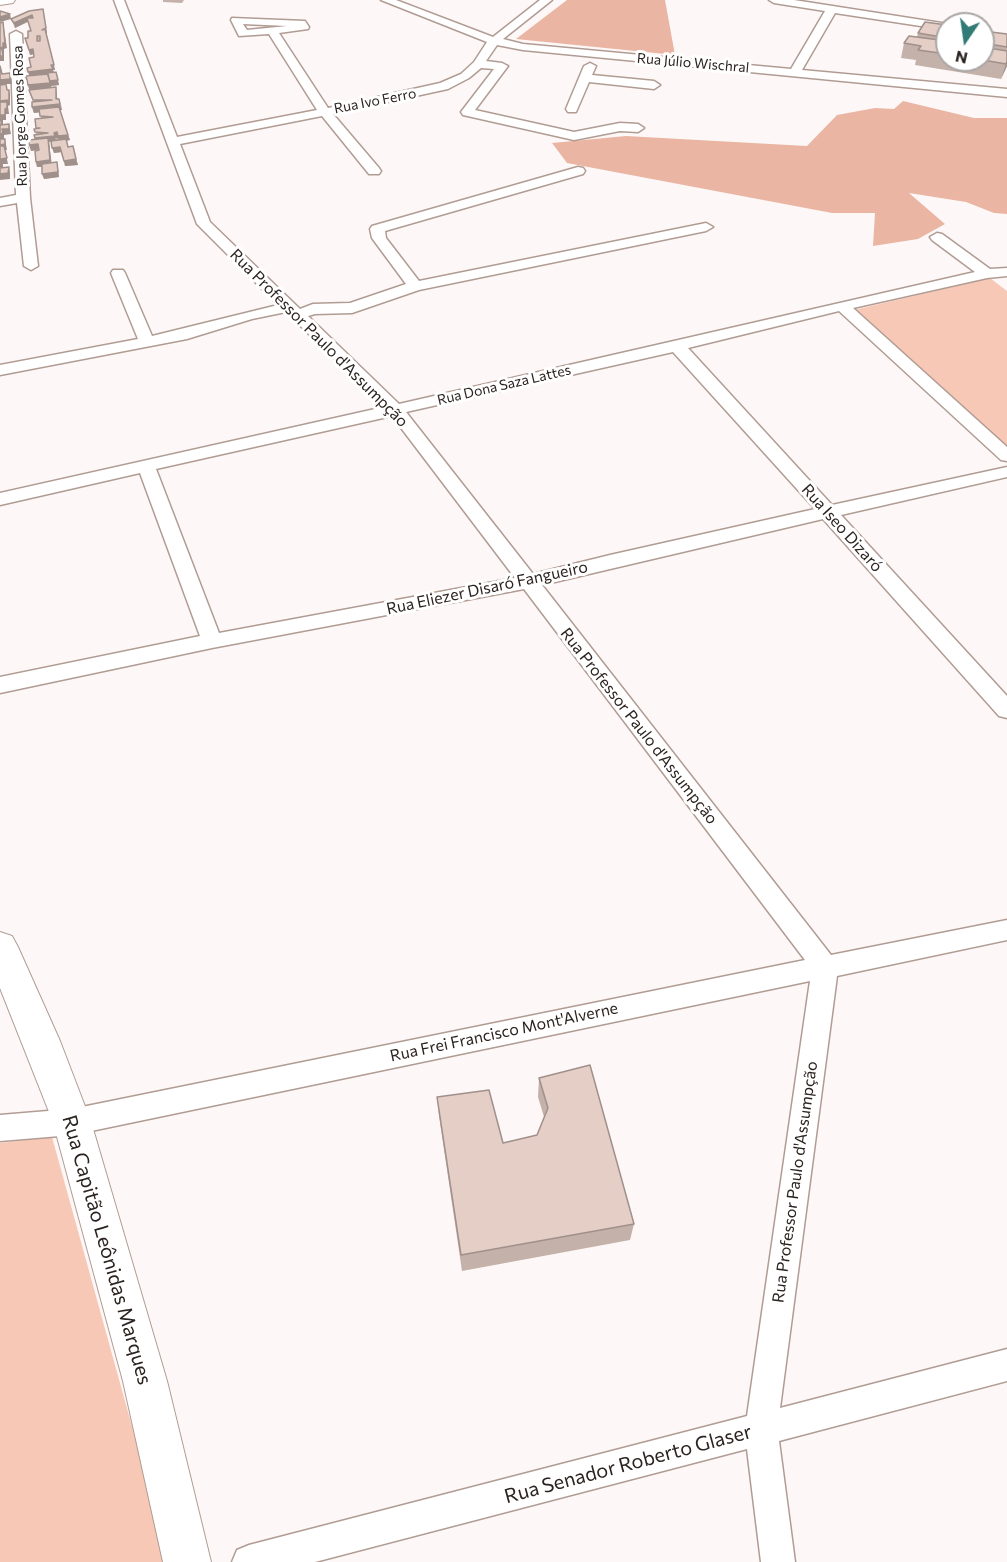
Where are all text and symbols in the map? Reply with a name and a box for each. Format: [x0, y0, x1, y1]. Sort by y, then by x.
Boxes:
north arrow [935, 12, 995, 72]
street label: Rua Jorge Gomes Rosa [9, 45, 31, 187]
text: N [953, 47, 969, 69]
street label: Rua Júlio Wischral [636, 50, 750, 76]
street label: Rua Ivo Ferro [332, 85, 418, 117]
street label: Rua Professor Paulo d'Assumpção [226, 245, 412, 431]
street label: Rua Dona Saza Lattes [435, 361, 573, 409]
street label: Rua Iseo Dizaró [797, 480, 887, 576]
street label: Rua Eliezer Disaró Fangueiro [385, 557, 589, 619]
street label: Rua Professor Paulo d'Assumpção [556, 624, 722, 828]
street label: Rua Frei Francisco Mont'Alverne [388, 998, 620, 1066]
street label: Rua Professor Paulo d'Assumpção [769, 1060, 821, 1304]
street label: Rua Capitão Leônidas Marques [57, 1112, 157, 1388]
street label: Rua Senador Roberto Glaser [502, 1419, 754, 1509]

